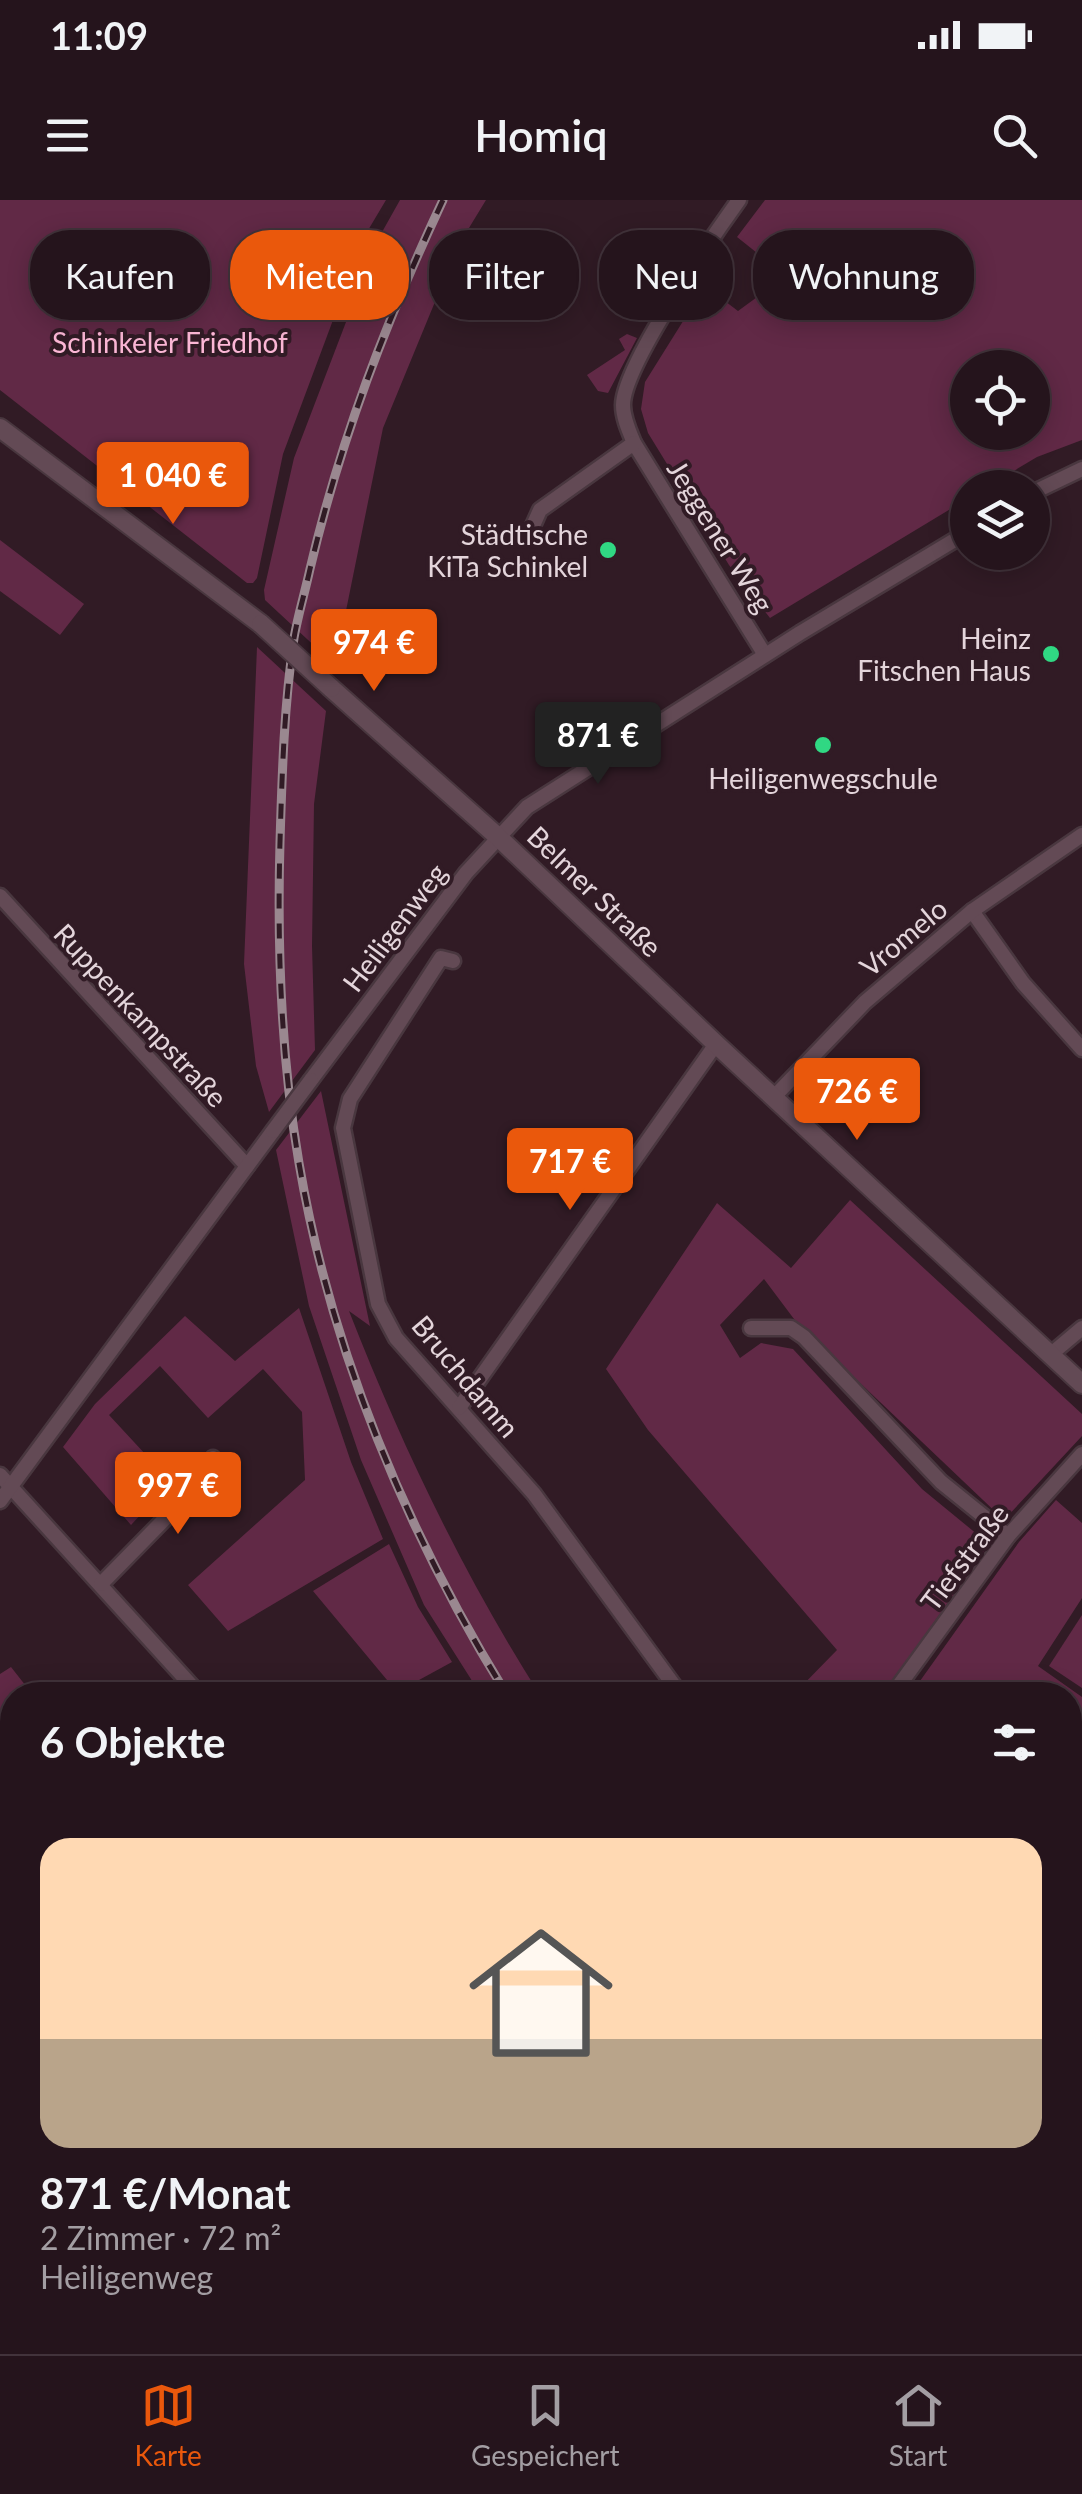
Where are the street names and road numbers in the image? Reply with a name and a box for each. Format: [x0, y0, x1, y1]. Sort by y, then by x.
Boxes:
street label: Jeggener Weg [661, 454, 781, 618]
street label: Belmer Straße [521, 819, 669, 963]
street label: Heiligenweg [335, 856, 453, 998]
street label: Vromelo [853, 891, 953, 983]
street label: Ruppenkampstraße [47, 916, 235, 1114]
street label: Bruchdamm [405, 1308, 527, 1444]
street label: Tiefstraße [913, 1497, 1015, 1617]

